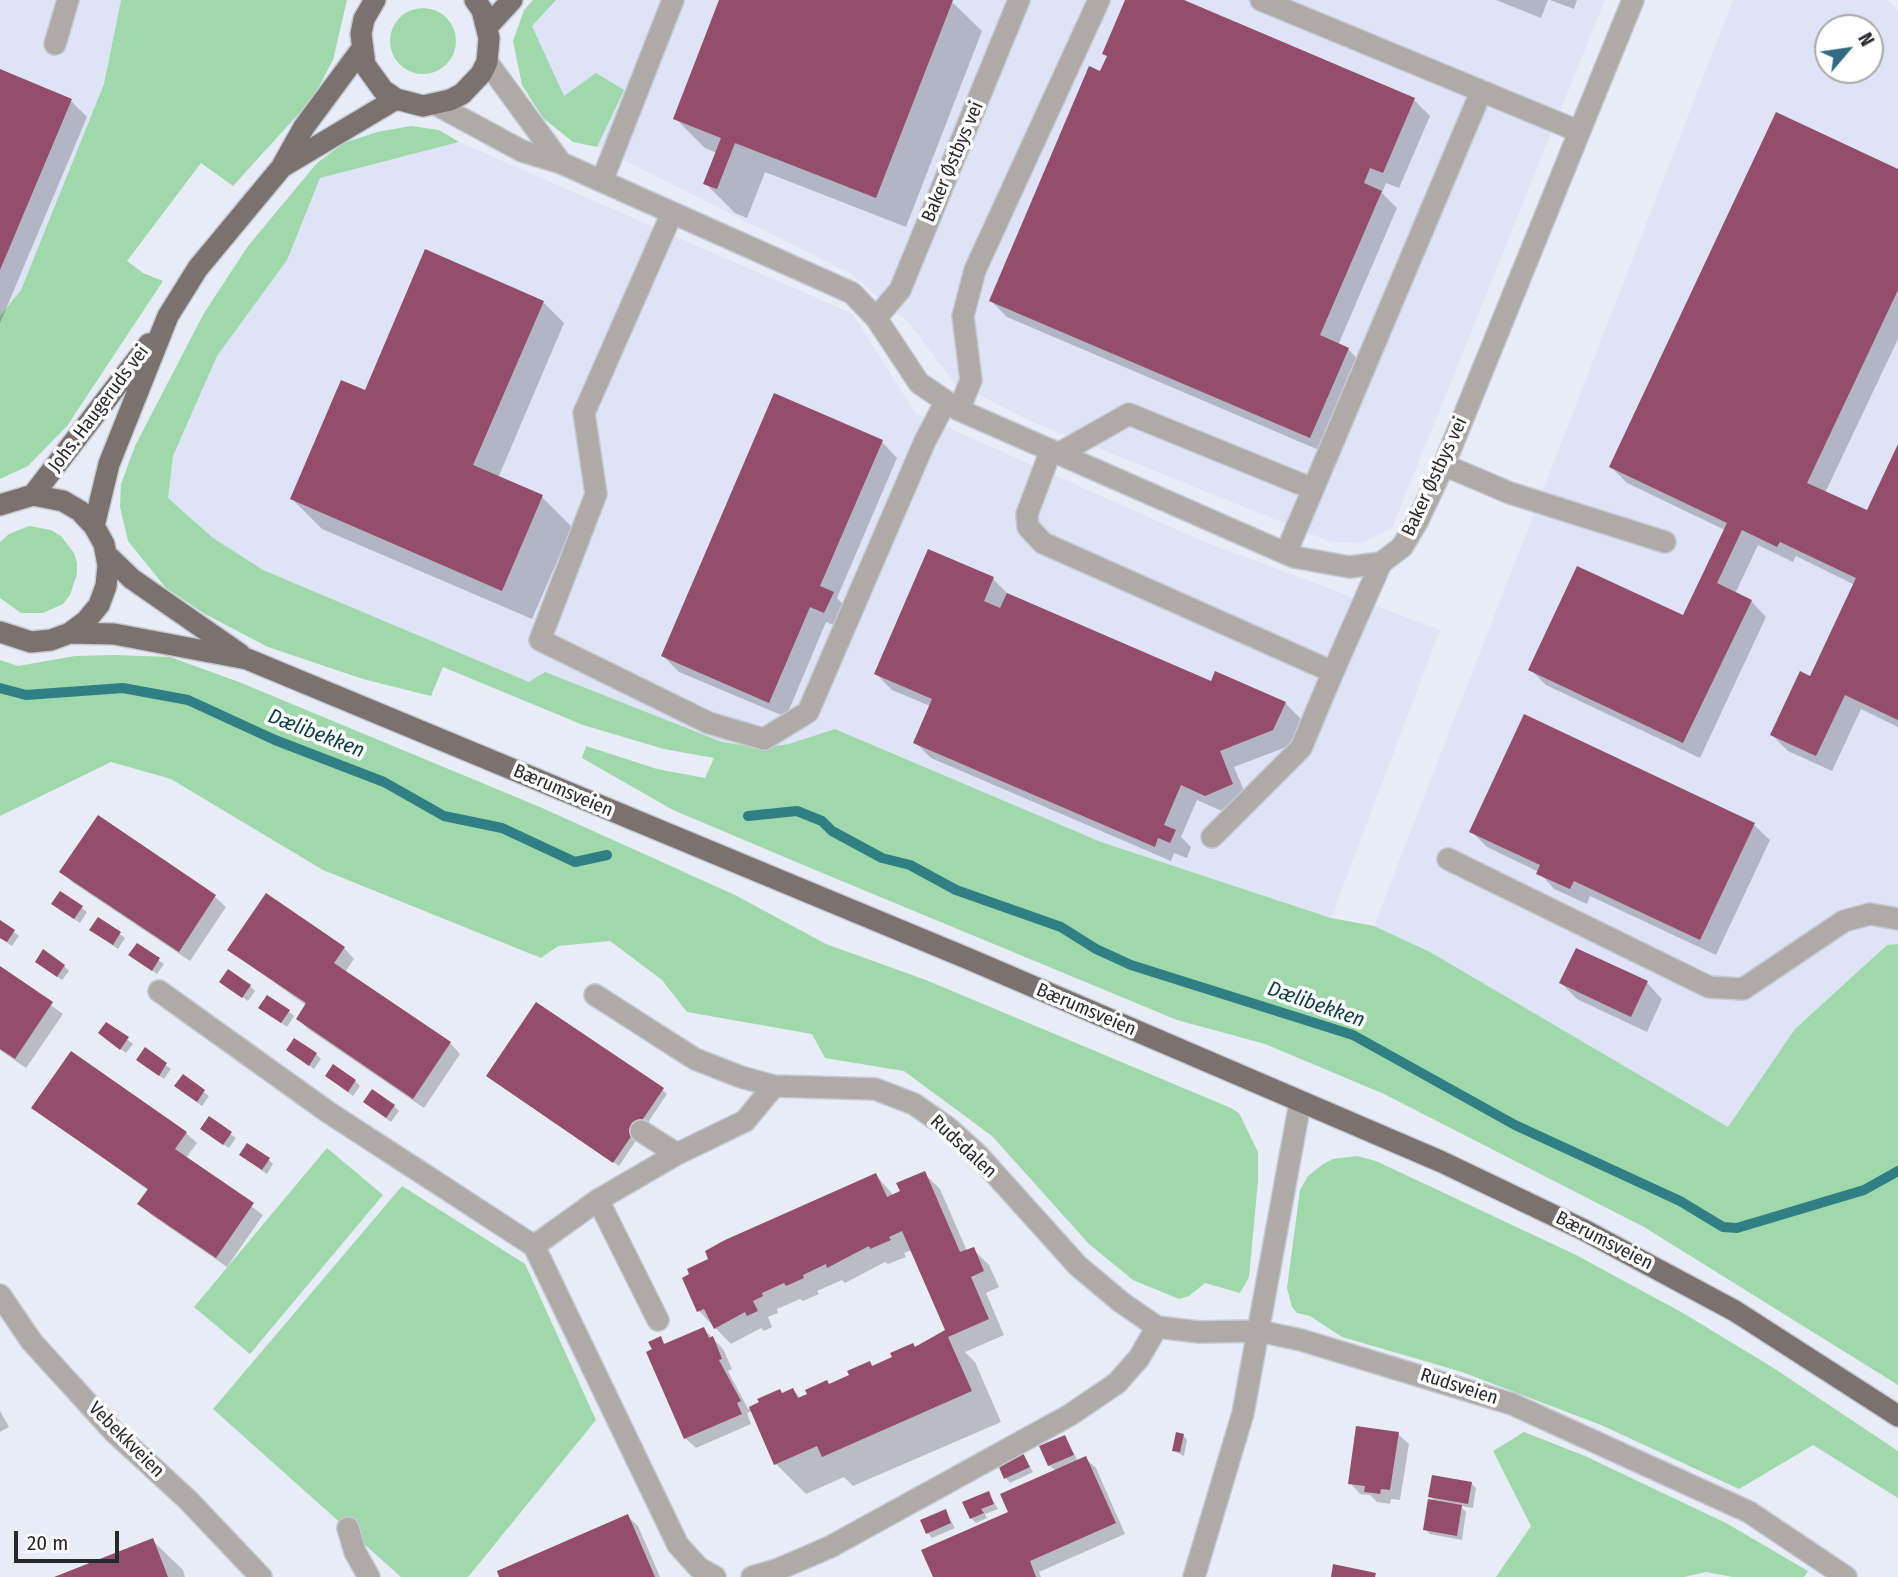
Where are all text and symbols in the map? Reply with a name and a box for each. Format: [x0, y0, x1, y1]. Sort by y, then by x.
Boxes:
north arrow [1814, 14, 1884, 84]
text: N [1853, 29, 1879, 50]
street label: Baker Østbys vei [917, 98, 989, 226]
street label: Johs. Haugeruds vei [44, 341, 154, 477]
street label: Baker Østbys vei [1397, 414, 1473, 540]
water label: Dælibekken [264, 704, 368, 764]
street label: Bærumsveien [510, 760, 616, 822]
water label: Dælibekken [1264, 977, 1368, 1033]
street label: Bærumsveien [1033, 979, 1139, 1041]
street label: Rudsdalen [925, 1111, 1001, 1183]
street label: Bærumsveien [1552, 1207, 1656, 1275]
street label: Rudsveien [1417, 1364, 1501, 1410]
street label: Vebekkveien [83, 1397, 169, 1483]
scale bar [18, 1518, 122, 1562]
text: 20 m [27, 1530, 68, 1556]

